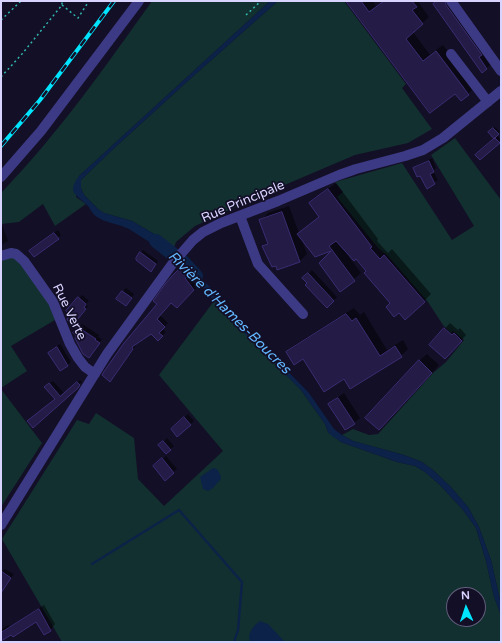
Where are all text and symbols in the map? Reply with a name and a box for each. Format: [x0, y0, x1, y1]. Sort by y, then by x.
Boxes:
street label: Rue Principale [199, 177, 287, 227]
water label: Rivière d'Hames-Boucres [164, 248, 294, 378]
street label: Rue Verte [49, 281, 89, 343]
north arrow [446, 587, 486, 627]
text: N [461, 589, 470, 602]

